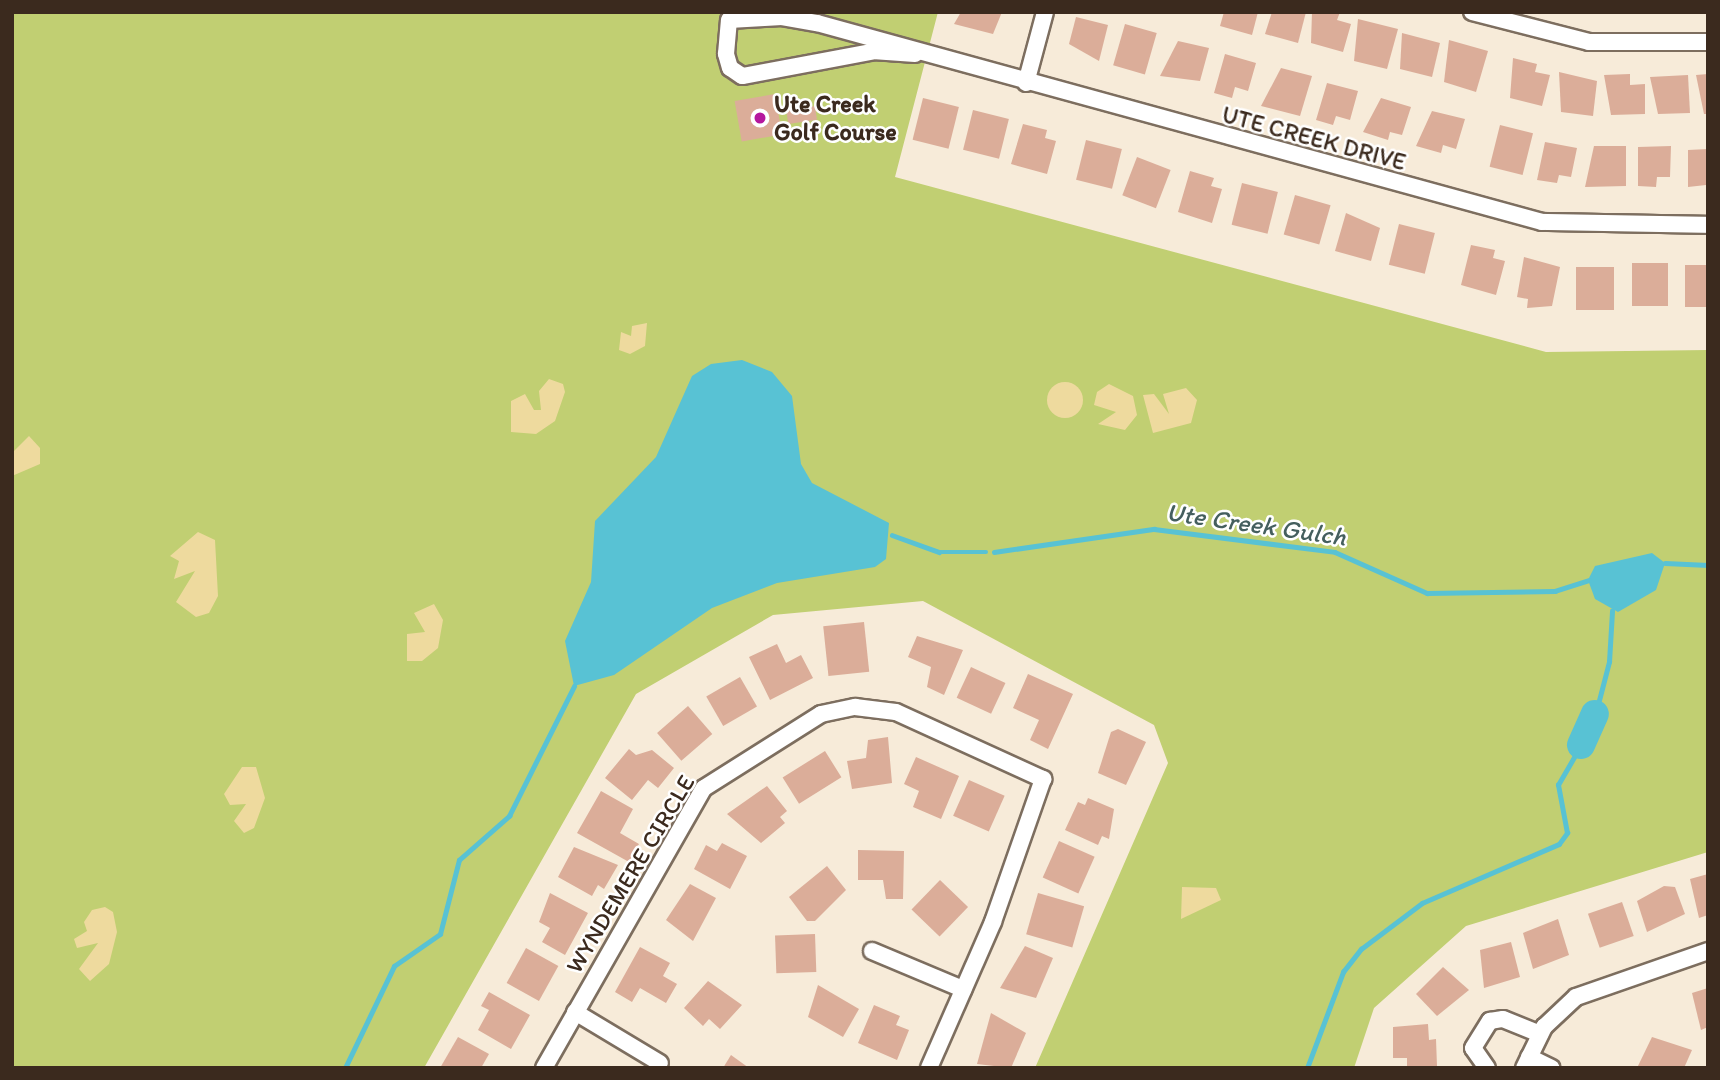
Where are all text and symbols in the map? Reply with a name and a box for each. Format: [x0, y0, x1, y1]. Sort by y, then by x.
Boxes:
place label: Ute Creek Golf Course [774, 90, 897, 146]
street label: UTE CREEK DRIVE [1217, 99, 1411, 177]
marker: Ute Creek Golf Course [752, 110, 768, 126]
water label: Ute Creek Gulch [1164, 497, 1348, 553]
street label: WYNDEMERE CIRCLE [559, 770, 701, 978]

